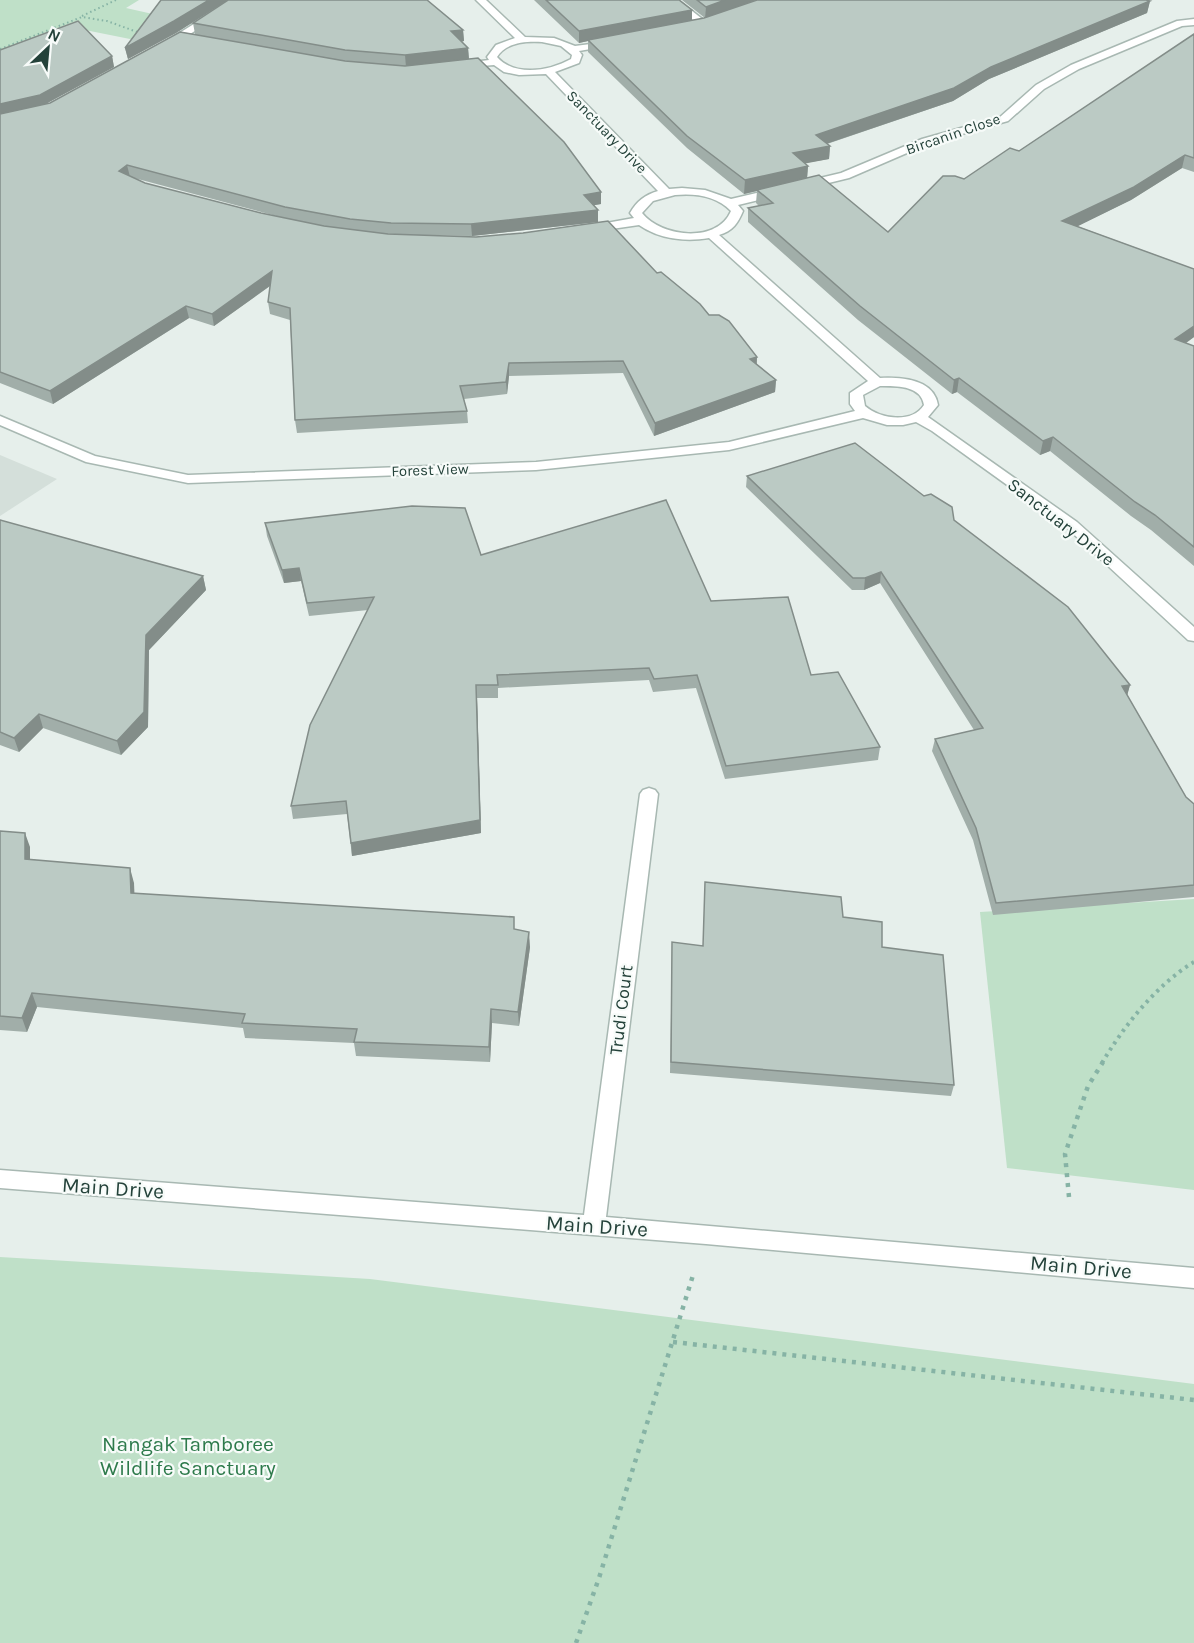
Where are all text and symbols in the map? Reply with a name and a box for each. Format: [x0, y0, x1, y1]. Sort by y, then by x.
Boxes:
north arrow [18, 18, 78, 78]
text: N [45, 24, 64, 46]
street label: Sanctuary Drive [563, 87, 651, 177]
street label: Bircanin Close [903, 109, 1003, 159]
street label: Forest View [391, 460, 469, 480]
street label: Sanctuary Drive [1003, 473, 1119, 571]
street label: Trudi Court [605, 964, 637, 1056]
street label: Main Drive [61, 1172, 165, 1204]
street label: Main Drive [545, 1210, 649, 1242]
street label: Main Drive [1029, 1251, 1133, 1283]
park label: Nangak Tamboree Wildlife Sanctuary [100, 1432, 276, 1480]

